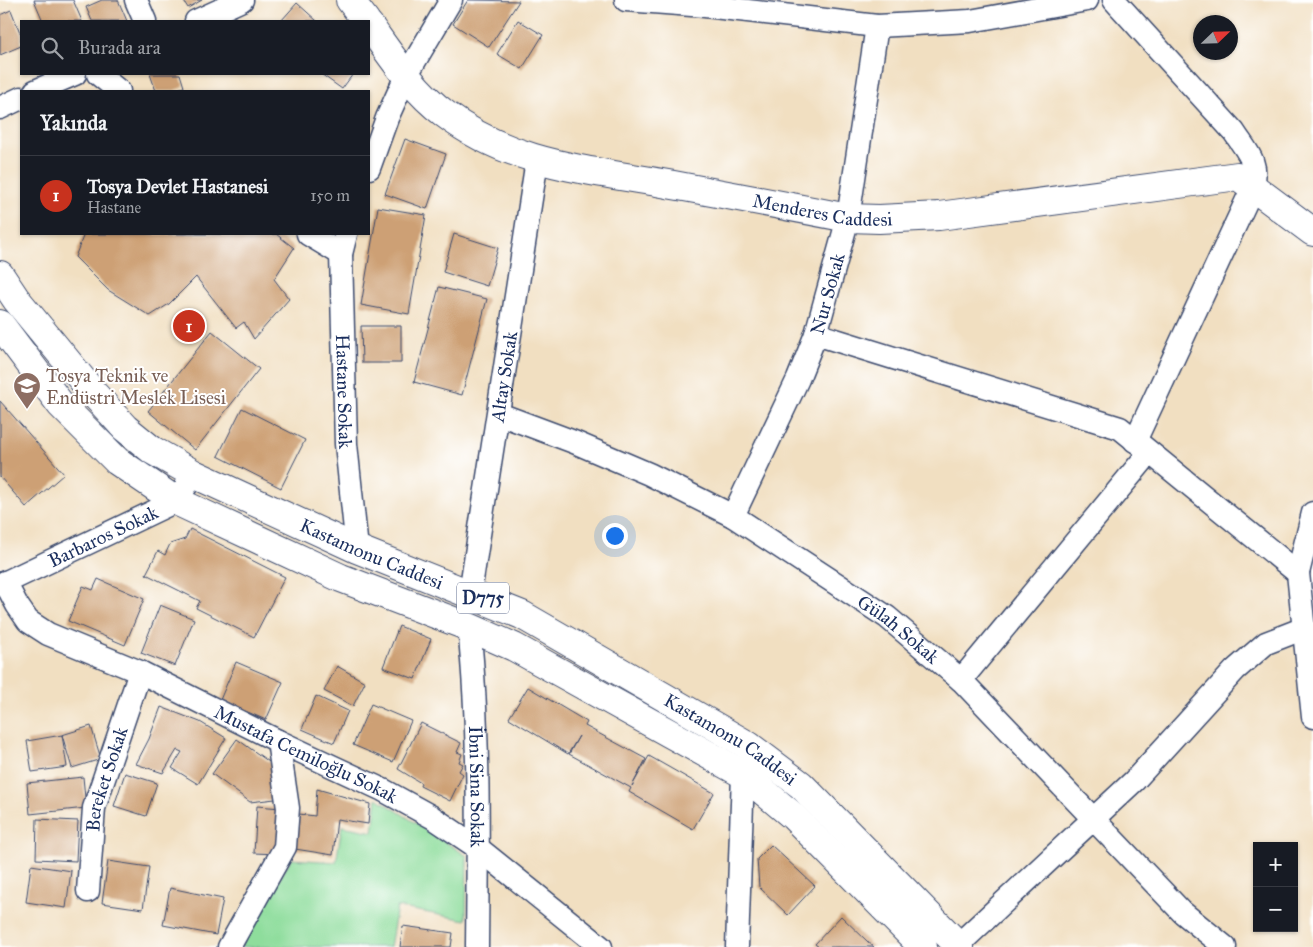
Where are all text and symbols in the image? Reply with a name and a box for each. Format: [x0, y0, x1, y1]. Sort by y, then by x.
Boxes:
north arrow [1193, 15, 1238, 60]
search box [20, 20, 370, 75]
icon: search [38, 34, 66, 62]
text: Burada ara [78, 36, 161, 59]
text: Yakında [40, 110, 107, 136]
text: Tosya Devlet Hastanesi [87, 175, 268, 198]
text: 1 [53, 186, 59, 205]
text: 150 m [310, 186, 350, 205]
street label: Menderes Caddesi [751, 189, 893, 231]
text: Hastane [87, 198, 141, 217]
street label: Nur Sokak [805, 250, 850, 337]
pin: 1 [173, 307, 205, 345]
street label: Altay Sokak [485, 329, 522, 425]
street label: Hastane Sokak [331, 334, 357, 450]
place label: Tosya Teknik ve Endüstri Meslek Lisesi [46, 364, 226, 409]
school or university icon: Tosya Teknik ve Endüstri Meslek Lisesi [12, 371, 42, 410]
street label: Barbaros Sokak [44, 500, 162, 572]
street label: Kastamonu Caddesi [296, 513, 447, 594]
your location [602, 523, 628, 549]
road number: D775 [457, 582, 509, 614]
street label: Gülah Sokak [853, 590, 944, 669]
street label: Kastamonu Caddesi [660, 689, 802, 790]
street label: Mustafa Cemiloğlu Sokak [210, 700, 402, 808]
street label: Bereket Sokak [81, 724, 133, 833]
street label: İbni Sina Sokak [464, 725, 489, 848]
map controls [1253, 842, 1298, 932]
button: + [1253, 842, 1298, 887]
button: − [1253, 887, 1298, 932]

